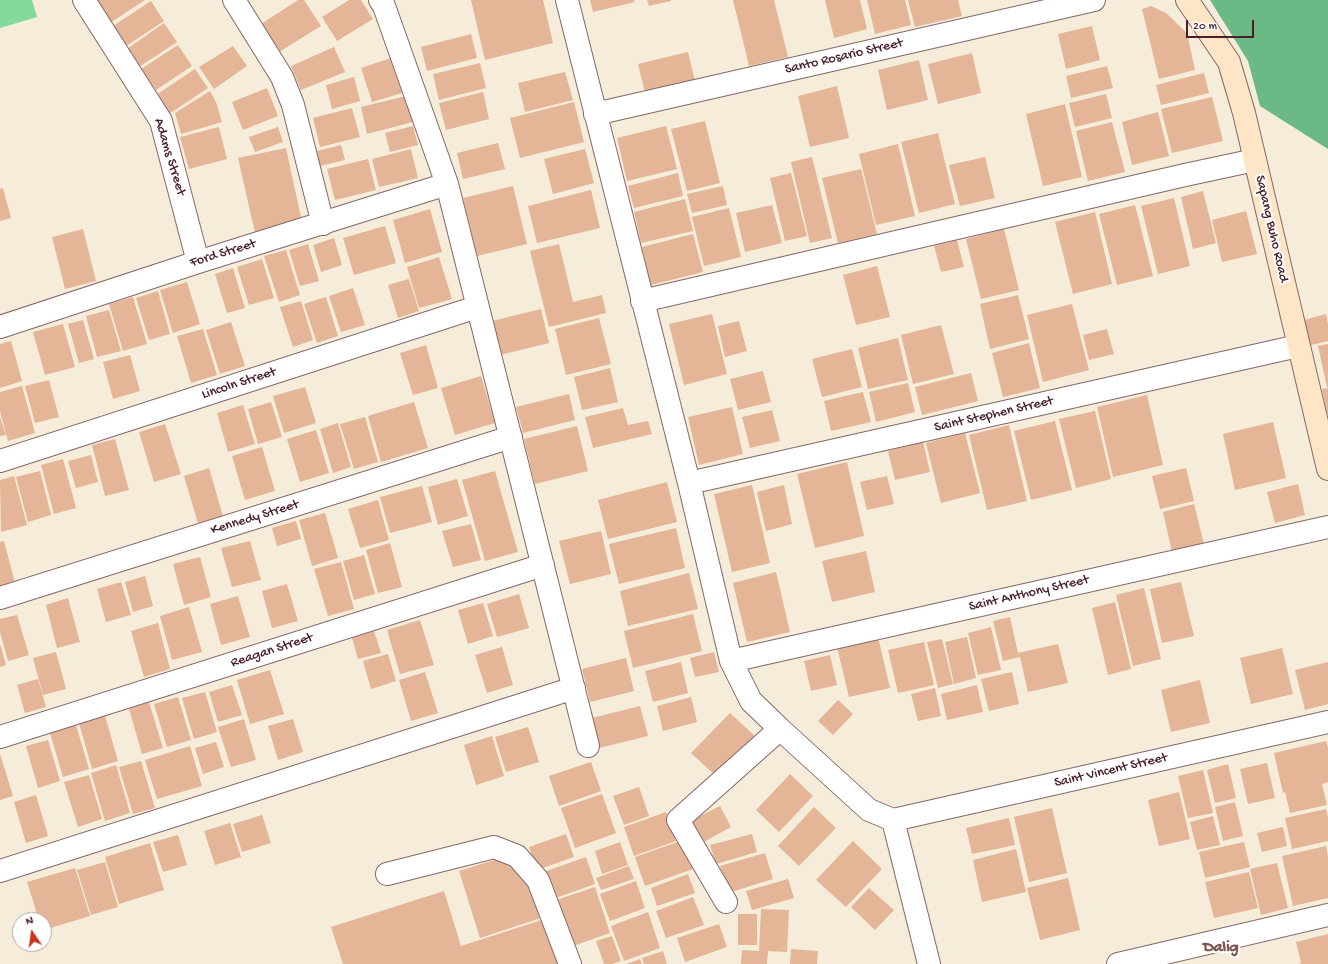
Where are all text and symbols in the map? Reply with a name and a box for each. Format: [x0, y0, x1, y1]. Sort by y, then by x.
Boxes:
scale bar [1188, 12, 1256, 38]
text: 20 m [1193, 20, 1217, 34]
street label: Santo Rosario Street [783, 35, 905, 79]
street label: Adams Street [149, 116, 189, 198]
street label: Sapang Buho Road [1251, 174, 1291, 284]
street label: Ford Street [188, 236, 258, 272]
street label: Lincoln Street [200, 364, 278, 404]
street label: Saint Stephen Street [933, 393, 1055, 437]
street label: Kennedy Street [209, 497, 301, 539]
street label: Saint Anthony Street [967, 572, 1091, 616]
street label: Reagan Street [229, 630, 315, 672]
street label: Saint Vincent Street [1053, 750, 1169, 792]
north arrow [12, 912, 52, 952]
text: N [25, 915, 34, 928]
district label: Dalig [1203, 939, 1239, 959]

